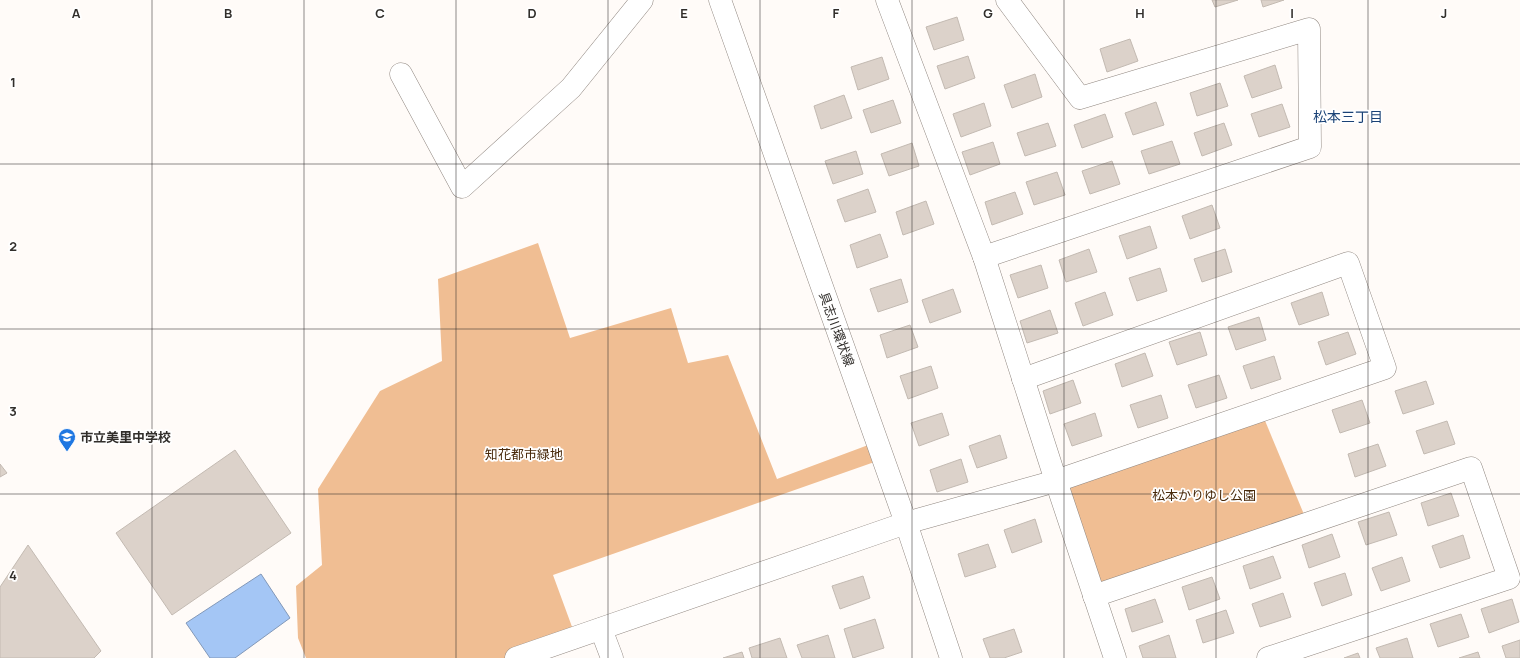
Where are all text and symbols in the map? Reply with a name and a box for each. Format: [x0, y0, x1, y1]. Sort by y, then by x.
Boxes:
text: A [72, 4, 81, 22]
text: B [224, 4, 232, 22]
text: C [375, 4, 385, 22]
text: D [527, 4, 537, 22]
text: E [680, 4, 688, 22]
text: F [833, 4, 840, 22]
text: G [983, 4, 993, 22]
text: H [1135, 4, 1145, 22]
text: I [1290, 4, 1294, 22]
text: J [1441, 4, 1447, 22]
text: 1 [10, 73, 16, 91]
district label: 松本三丁目 [1313, 107, 1383, 126]
text: 2 [9, 237, 17, 255]
street label: 具志川環状線 [815, 289, 859, 369]
text: 3 [9, 402, 17, 420]
school or university icon: 市立美里中学校 [57, 427, 77, 452]
place label: 市立美里中学校 [80, 428, 171, 446]
park label: 知花都市緑地 [485, 445, 563, 463]
park label: 松本かりゆし公園 [1152, 486, 1256, 504]
text: 4 [9, 566, 17, 584]

